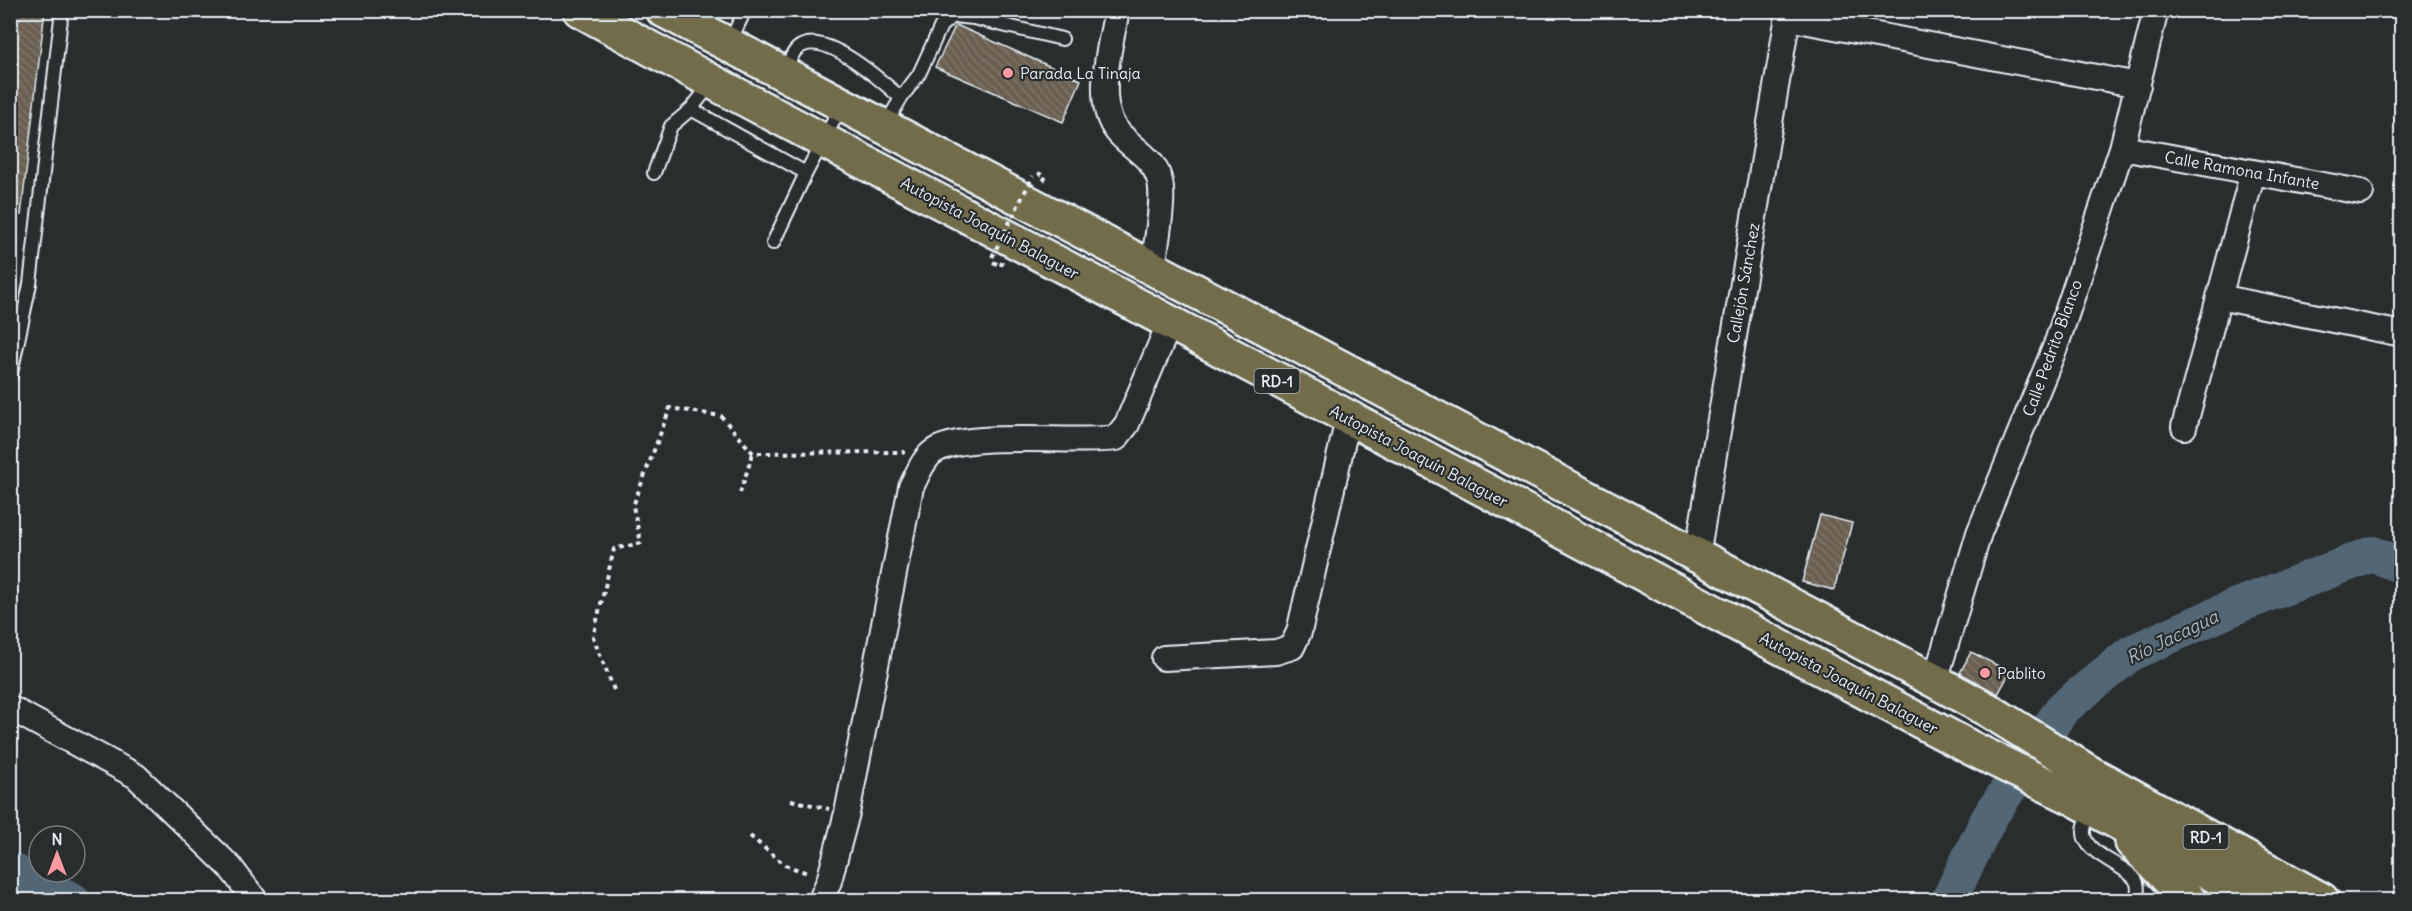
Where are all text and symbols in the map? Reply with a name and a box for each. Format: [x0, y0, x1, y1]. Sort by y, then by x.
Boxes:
place label: Parada La Tinaja [1020, 63, 1141, 83]
marker: Parada La Tinaja [1001, 66, 1015, 80]
street label: Calle Ramona Infante [2163, 147, 2321, 193]
street label: Autopista Joaquín Balaguer [897, 172, 1083, 284]
street label: Callejón Sánchez [1723, 221, 1763, 345]
street label: Calle Pedrito Blanco [2018, 277, 2086, 419]
road number: RD-1 [1254, 369, 1300, 393]
street label: Autopista Joaquín Balaguer [1326, 400, 1512, 512]
water label: Río Jacagua [2122, 604, 2223, 669]
street label: Autopista Joaquín Balaguer [1756, 627, 1942, 739]
place label: Pablito [1997, 663, 2046, 683]
marker: Pablito [1978, 666, 1992, 680]
north arrow [27, 824, 87, 884]
road number: RD-1 [2184, 825, 2228, 849]
text: N [51, 829, 63, 849]

